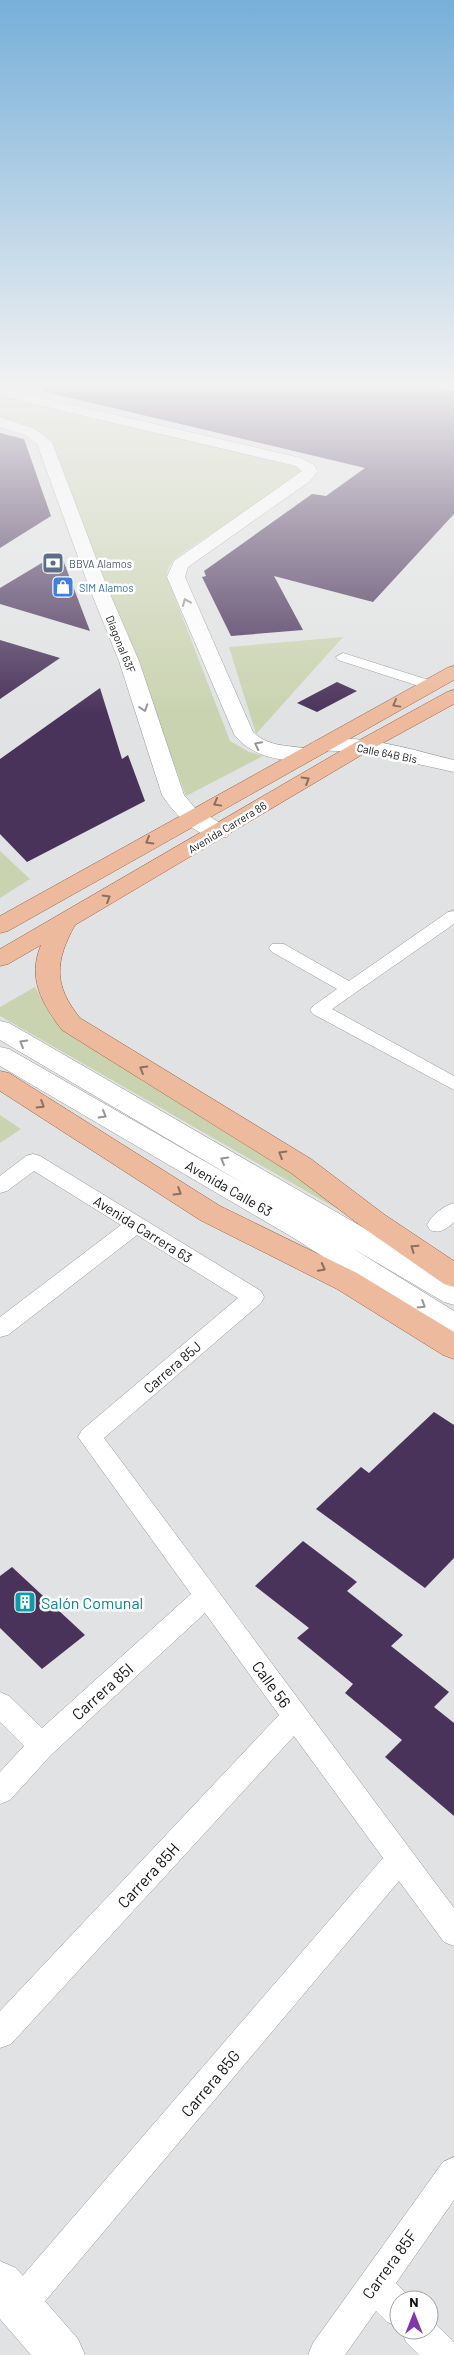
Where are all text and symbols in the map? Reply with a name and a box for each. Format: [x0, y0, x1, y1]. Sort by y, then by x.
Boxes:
bank icon: BBVA Alamos [41, 551, 65, 575]
place label: BBVA Alamos [69, 557, 132, 570]
shop icon: SIM Alamos [51, 575, 75, 599]
place label: SIM Alamos [79, 581, 133, 594]
one-way arrow [182, 598, 193, 607]
street label: Diagonal 63F [104, 613, 138, 675]
one-way arrow [392, 698, 401, 708]
one-way arrow [138, 703, 148, 711]
one-way arrow [254, 741, 263, 751]
street label: Calle 64B Bis [356, 741, 418, 765]
one-way arrow [301, 776, 310, 786]
one-way arrow [213, 797, 222, 807]
street label: Avenida Carrera 86 [185, 798, 269, 856]
one-way arrow [145, 835, 154, 845]
one-way arrow [101, 894, 110, 904]
one-way arrow [20, 1039, 29, 1049]
one-way arrow [140, 1066, 149, 1075]
one-way arrow [36, 1099, 45, 1109]
one-way arrow [97, 1109, 106, 1119]
one-way arrow [278, 1150, 287, 1160]
street label: Avenida Calle 63 [183, 1156, 275, 1220]
one-way arrow [221, 1156, 230, 1166]
one-way arrow [173, 1186, 182, 1196]
street label: Avenida Carrera 63 [90, 1192, 196, 1266]
one-way arrow [410, 1245, 419, 1255]
one-way arrow [317, 1262, 326, 1272]
one-way arrow [417, 1299, 426, 1309]
street label: Carrera 85J [140, 1337, 204, 1397]
building icon: Salón Comunal [13, 1590, 37, 1614]
place label: Salón Comunal [41, 1593, 143, 1612]
street label: Calle 56 [249, 1657, 295, 1711]
street label: Carrera 85I [67, 1659, 137, 1723]
street label: Carrera 85H [113, 1839, 183, 1911]
street label: Carrera 85G [177, 2046, 243, 2120]
street label: Carrera 85F [358, 2226, 420, 2302]
north arrow [389, 2290, 439, 2340]
text: N [409, 2293, 419, 2310]

